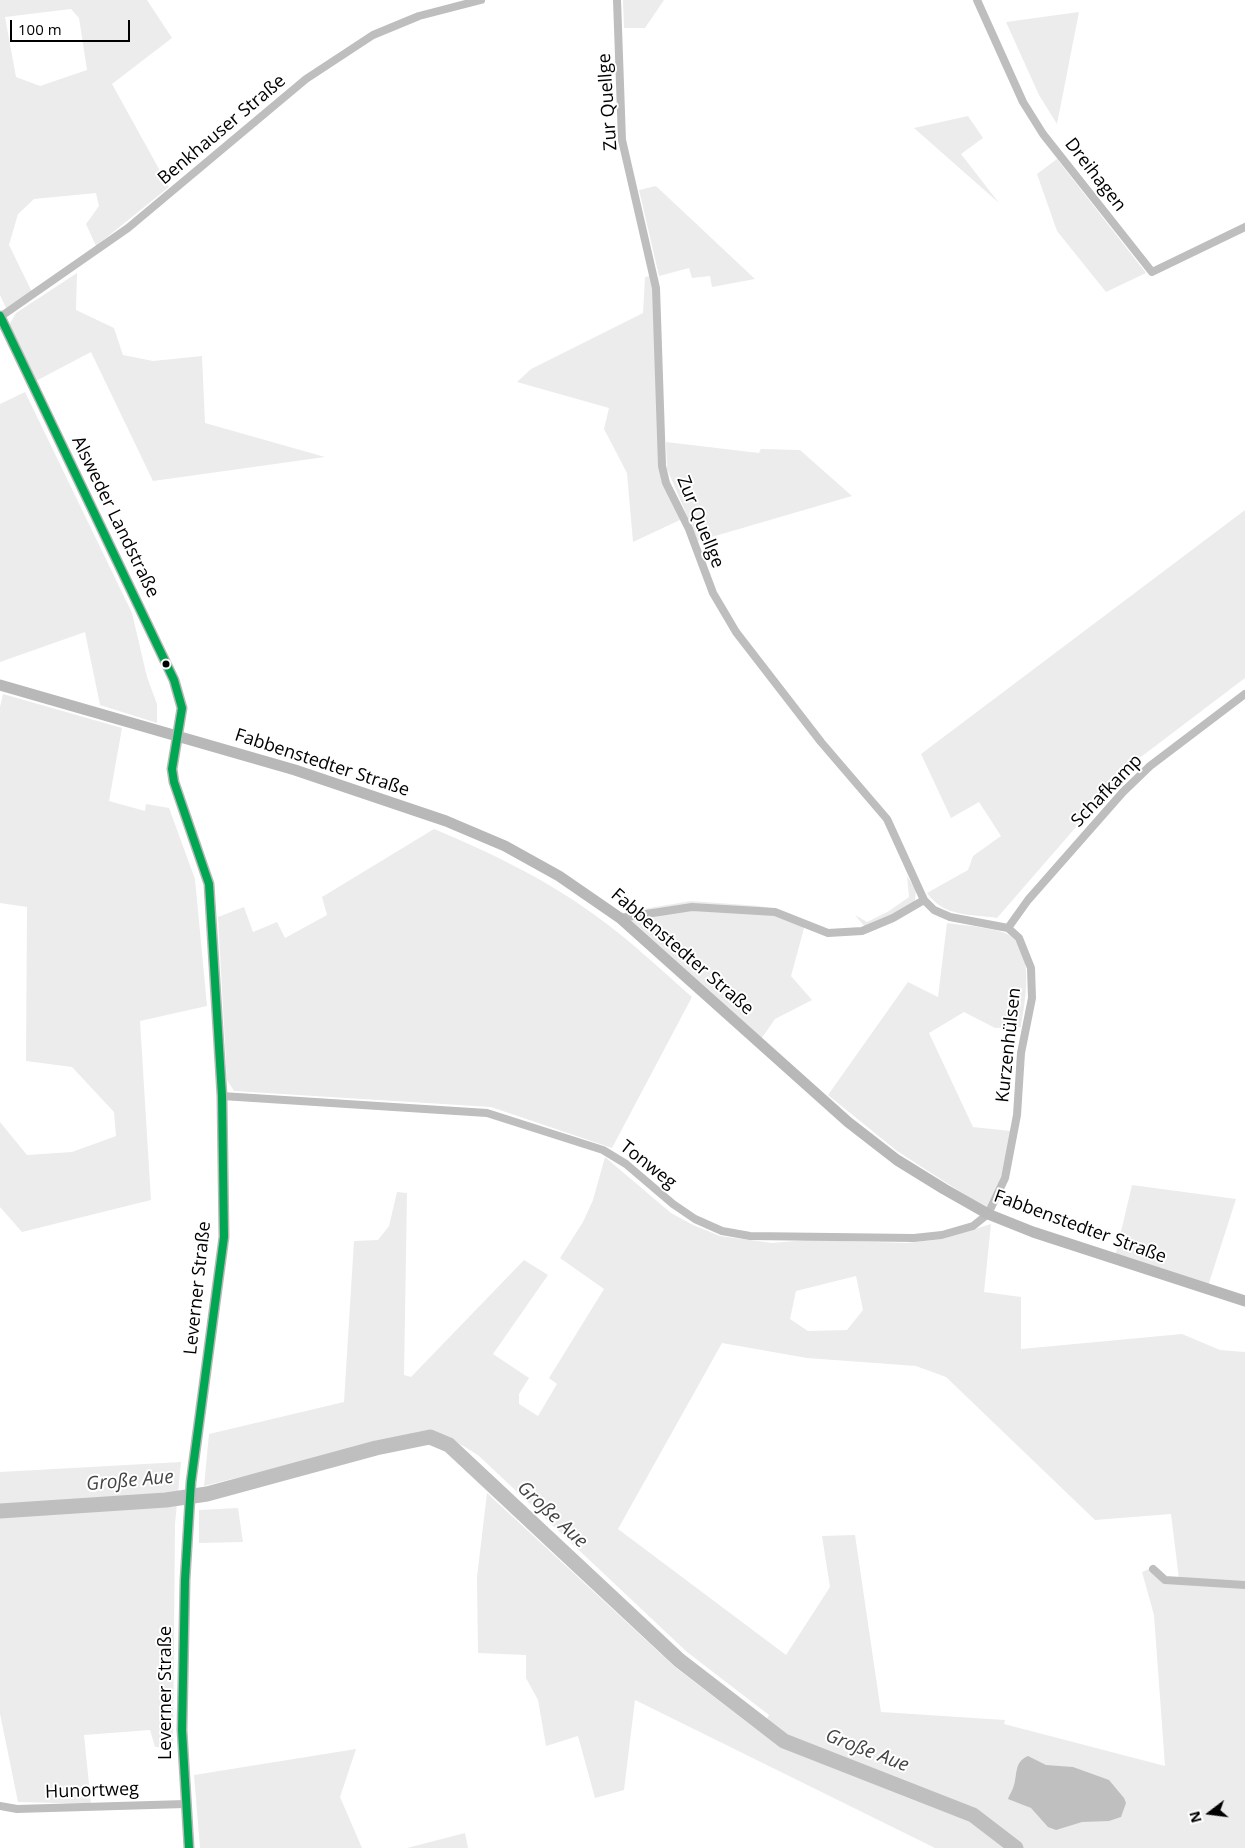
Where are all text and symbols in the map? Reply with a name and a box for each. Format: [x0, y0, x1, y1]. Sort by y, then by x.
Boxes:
scale bar [12, 10, 132, 42]
text: 100 m [18, 19, 62, 39]
street label: Zur Quellge [594, 53, 622, 151]
street label: Benkhauser Straße [154, 70, 290, 190]
street label: Dreihagen [1060, 134, 1130, 216]
street label: Alsweder Landstraße [67, 433, 163, 601]
street label: Zur Quellge [672, 473, 728, 571]
unlabelled marker [161, 659, 171, 669]
street label: Fabbenstedter Straße [232, 725, 412, 801]
street label: Schafkamp [1067, 750, 1147, 832]
street label: Fabbenstedter Straße [606, 884, 758, 1020]
street label: Kurzenhülsen [992, 987, 1026, 1103]
street label: Tonweg [616, 1136, 680, 1194]
street label: Fabbenstedter Straße [991, 1186, 1169, 1268]
street label: Leverner Straße [180, 1220, 216, 1356]
water label: Große Aue [85, 1466, 175, 1496]
water label: Große Aue [512, 1477, 592, 1553]
street label: Leverner Straße [155, 1626, 177, 1760]
water label: Große Aue [822, 1725, 912, 1777]
street label: Hunortweg [45, 1779, 139, 1803]
north arrow [1185, 1788, 1235, 1838]
text: N [1184, 1809, 1206, 1825]

